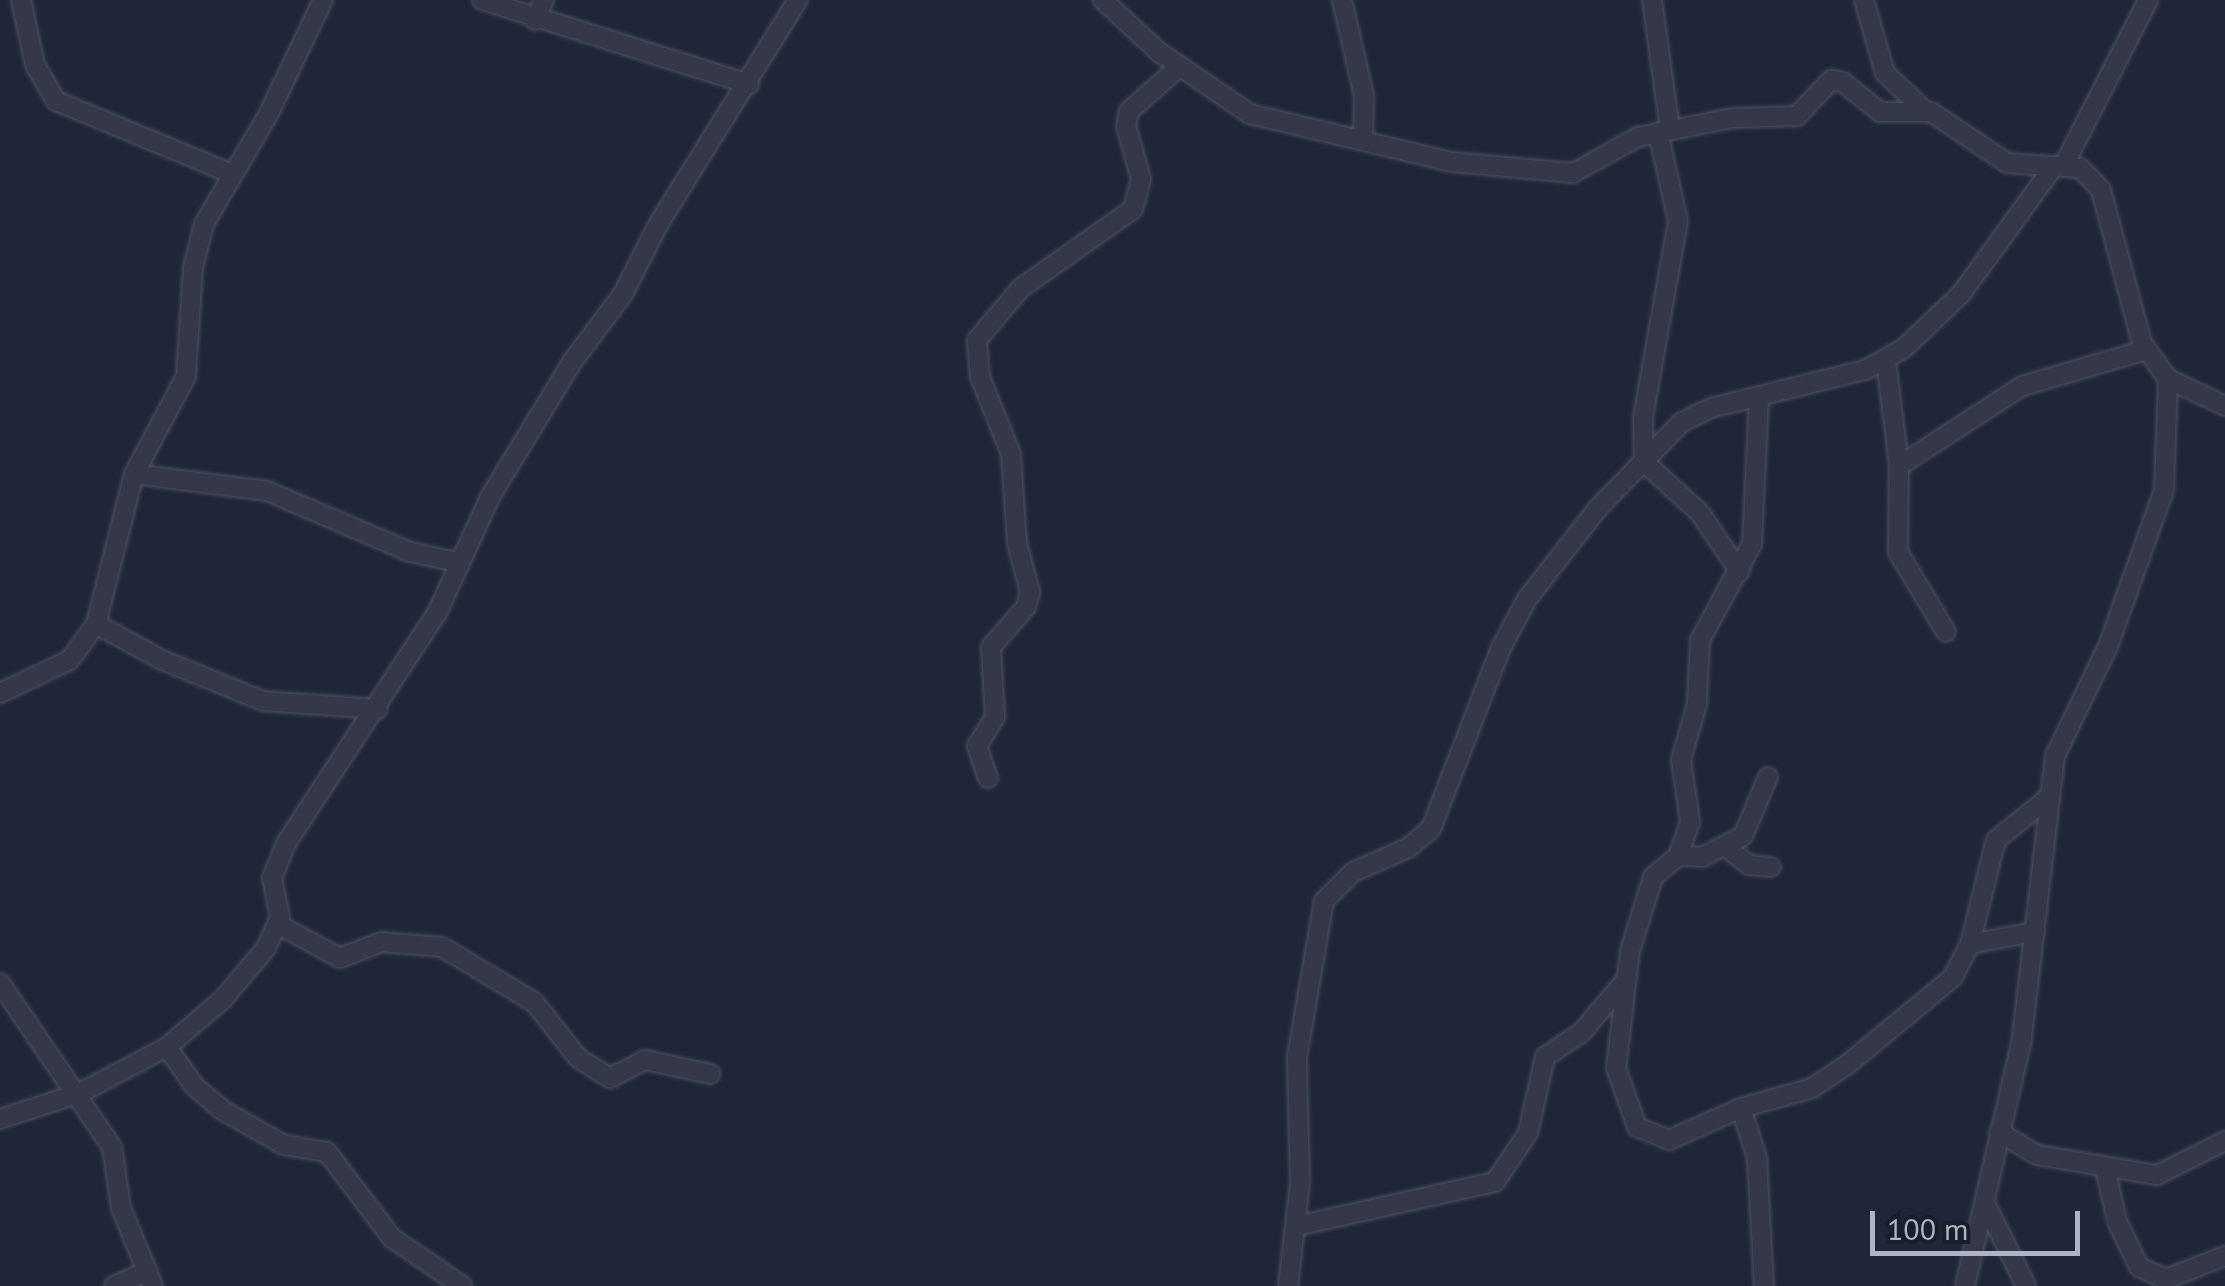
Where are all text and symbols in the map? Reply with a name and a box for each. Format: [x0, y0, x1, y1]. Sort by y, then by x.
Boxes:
scale bar [1875, 1191, 2085, 1253]
text: 100 m [1887, 1209, 1968, 1248]

